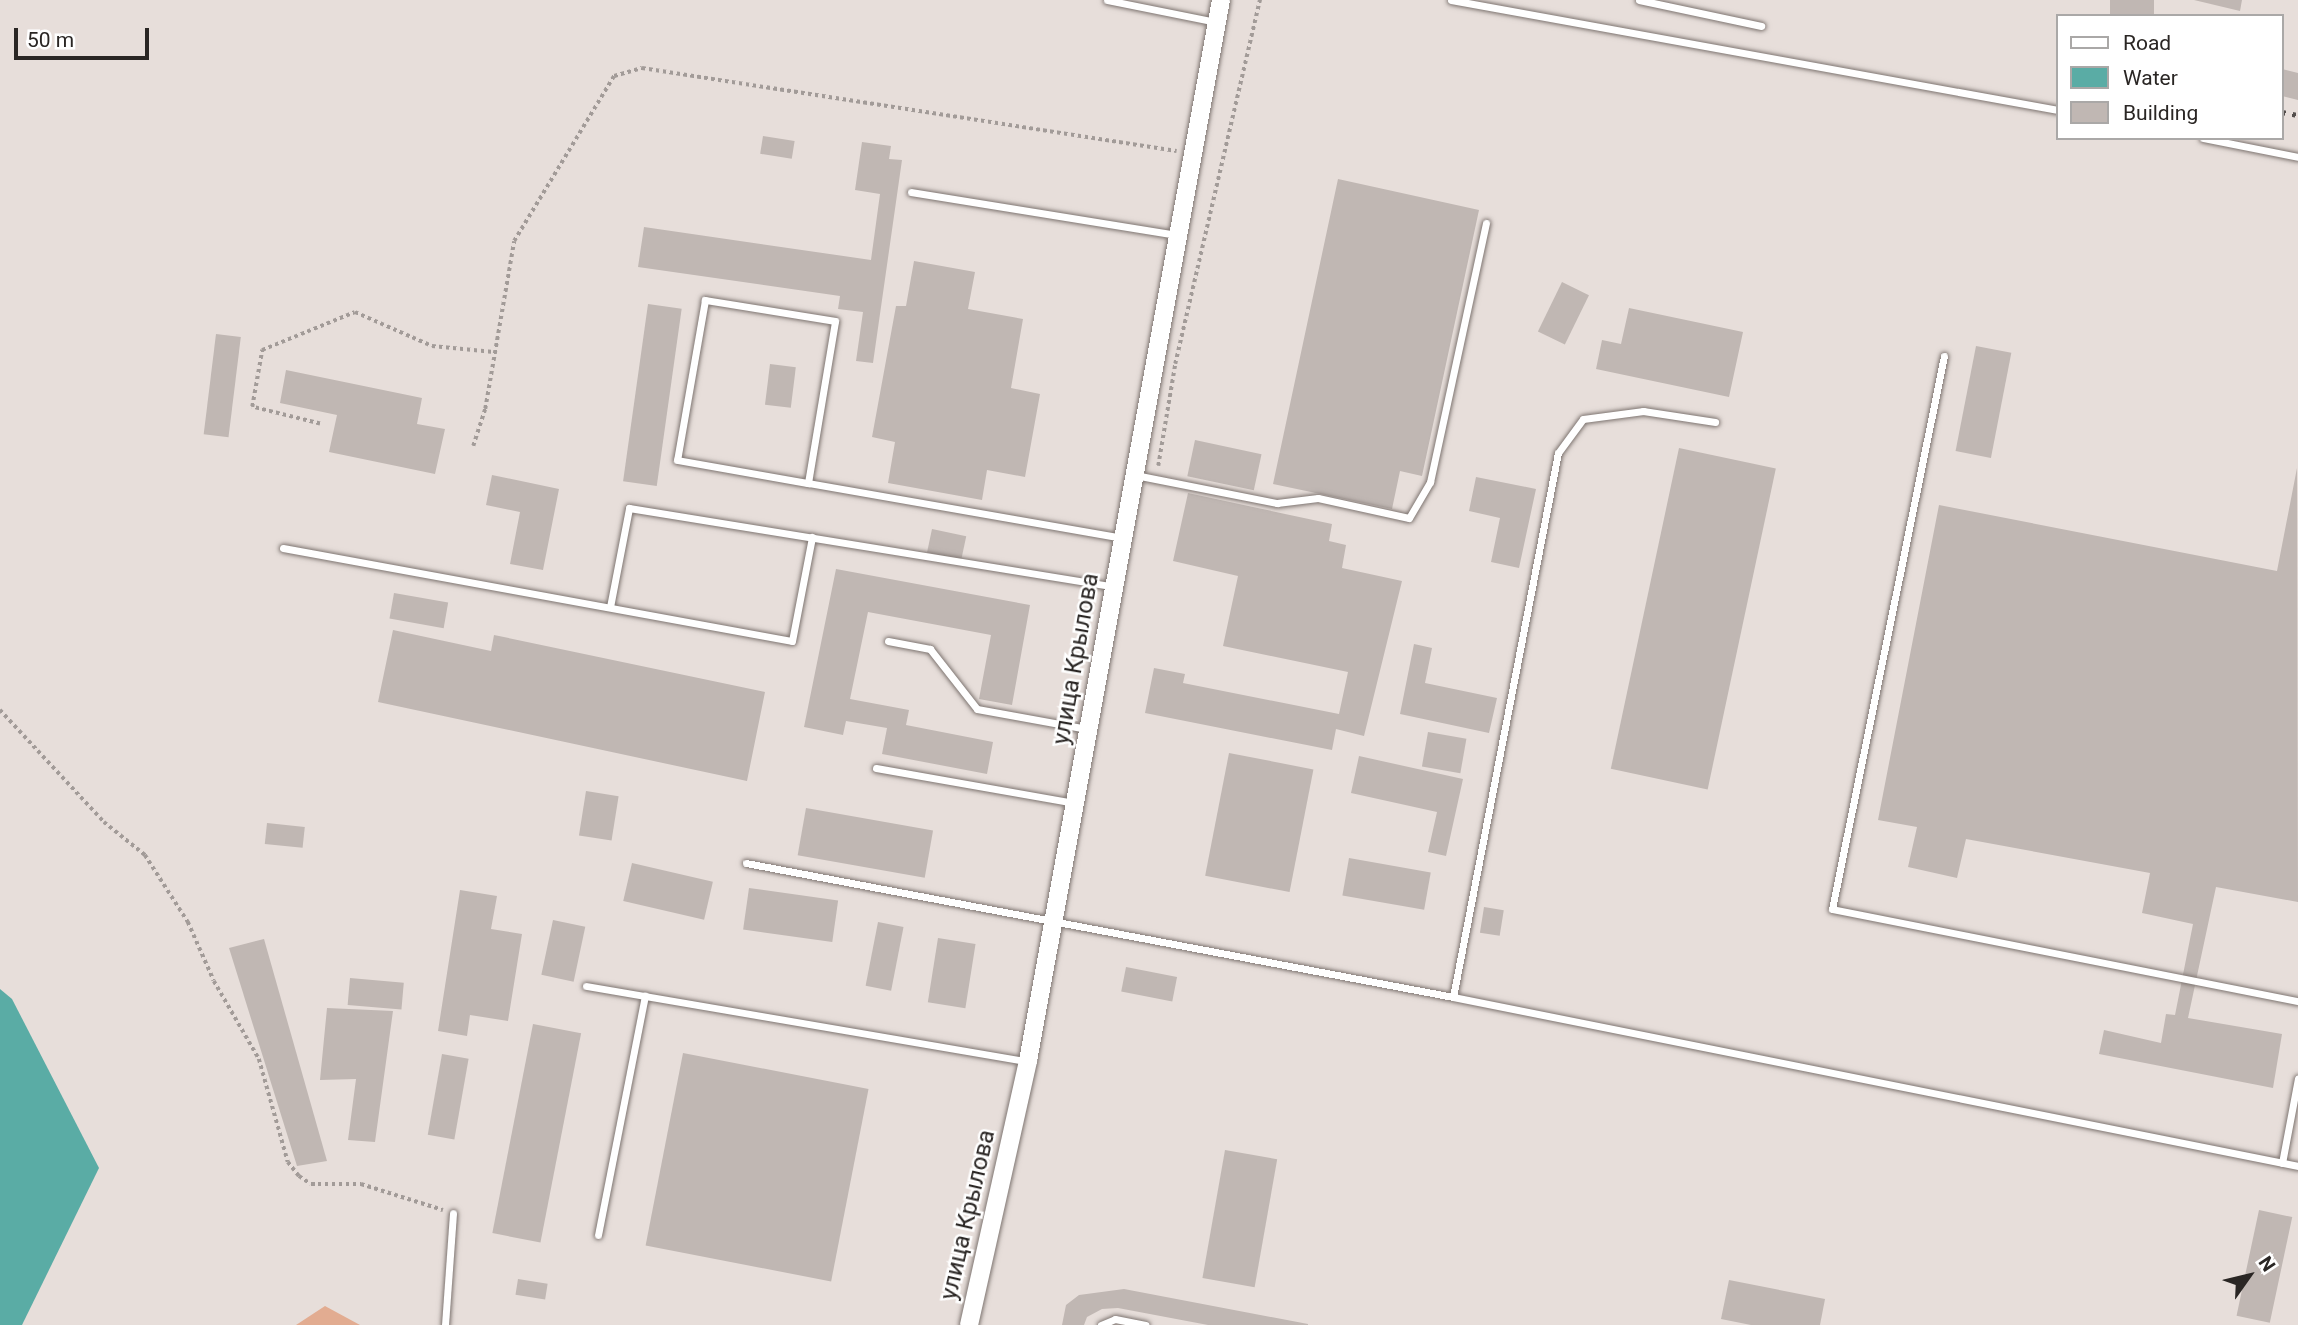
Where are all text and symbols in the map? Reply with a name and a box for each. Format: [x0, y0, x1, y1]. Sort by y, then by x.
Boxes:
scale bar [18, 14, 152, 58]
legend [2056, 14, 2284, 140]
text: 50 m [27, 28, 74, 52]
text: Road [2123, 31, 2171, 55]
text: Water [2123, 66, 2178, 90]
text: Building [2123, 101, 2198, 125]
street label: улица Крылова [1047, 571, 1105, 747]
street label: улица Крылова [934, 1127, 1002, 1303]
north arrow [2214, 1241, 2284, 1311]
text: N [2254, 1252, 2280, 1276]

